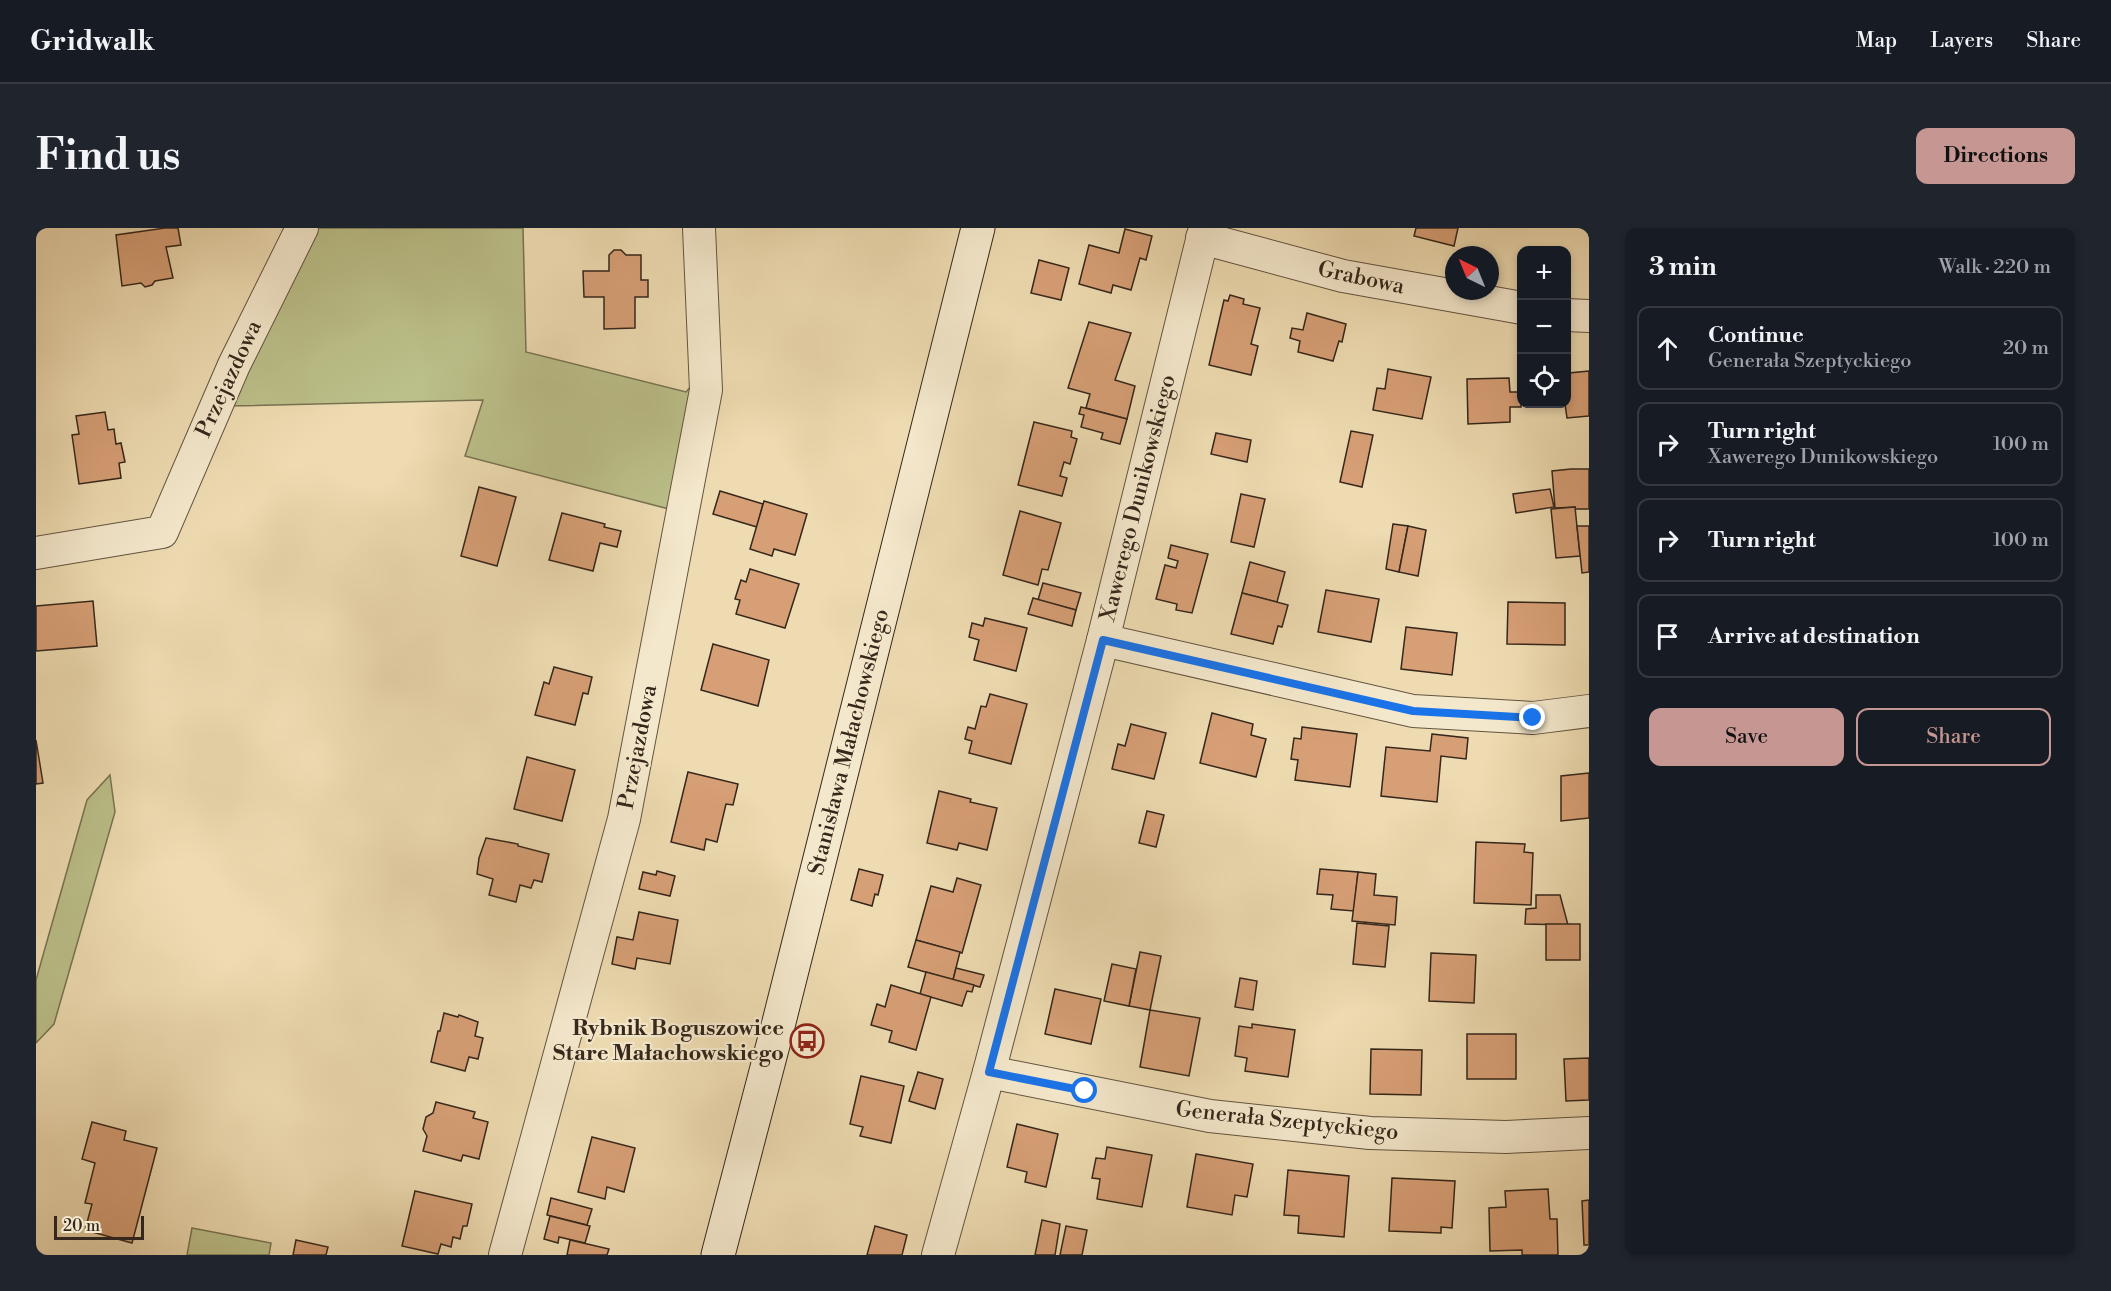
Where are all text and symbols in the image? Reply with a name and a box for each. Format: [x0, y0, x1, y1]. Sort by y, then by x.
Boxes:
text: Gridwalk [30, 24, 154, 59]
text: Map [1856, 28, 1897, 54]
text: Layers [1930, 28, 1993, 54]
text: Share [2026, 28, 2081, 54]
button: Directions [1916, 128, 2075, 184]
text: Find us [36, 130, 180, 183]
north arrow [1445, 246, 1499, 300]
map controls [1517, 246, 1571, 408]
button: + [1517, 246, 1571, 300]
text: 3 min [1649, 251, 1717, 283]
text: Walk · 220 m [1938, 255, 2051, 280]
street label: Grabowa [1315, 256, 1408, 301]
button: − [1517, 300, 1571, 354]
street label: Przejazdowa [190, 315, 268, 442]
text: Continue [1708, 322, 1804, 349]
icon: ahead [1651, 332, 1684, 365]
text: 20 m [2003, 336, 2049, 361]
text: Generała Szeptyckiego [1708, 349, 1912, 374]
button: locate [1517, 354, 1571, 408]
street label: Xawerego Dunikowskiego [1094, 372, 1182, 625]
text: Turn right [1708, 418, 1816, 445]
icon: right [1651, 428, 1684, 461]
text: 100 m [1993, 432, 2049, 457]
text: Xawerego Dunikowskiego [1708, 445, 1938, 470]
icon: right [1651, 524, 1684, 557]
text: Turn right [1708, 527, 1816, 554]
text: 100 m [1993, 528, 2049, 553]
street label: Stanisława Małachowskiego [803, 606, 895, 878]
icon: arrive [1651, 620, 1684, 653]
text: Arrive at destination [1708, 623, 1920, 650]
street label: Przejazdowa [613, 682, 663, 811]
route end [1519, 704, 1545, 730]
button: Save [1649, 708, 1844, 766]
button: Share [1856, 708, 2051, 766]
place label: Rybnik Boguszowice Stare Małachowskiego [553, 1015, 784, 1067]
bus stop icon: Rybnik Boguszowice Stare Małachowskiego [789, 1023, 825, 1059]
route start [1071, 1077, 1097, 1103]
street label: Generała Szeptyckiego [1174, 1096, 1400, 1146]
scale bar [54, 1213, 144, 1240]
text: 20 m [63, 1216, 100, 1236]

